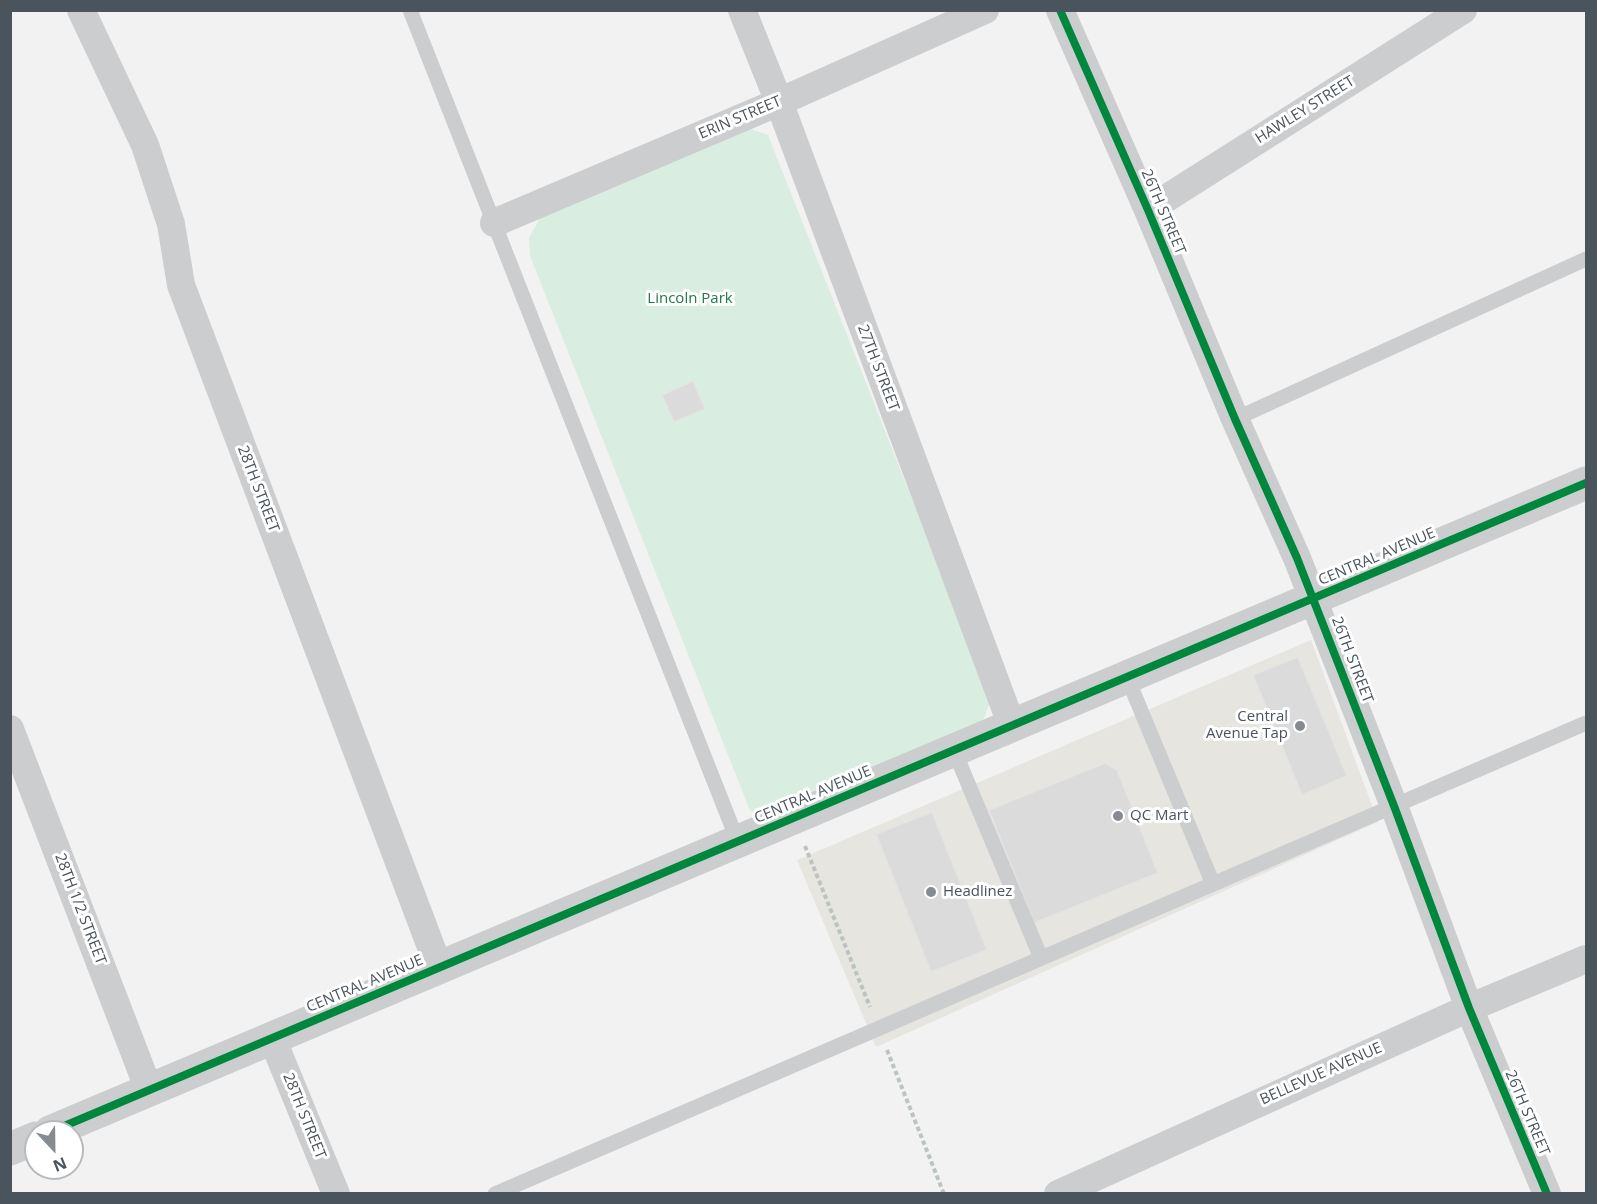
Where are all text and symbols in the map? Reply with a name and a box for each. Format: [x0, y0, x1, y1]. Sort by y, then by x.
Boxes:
street label: HAWLEY STREET [1252, 72, 1358, 148]
street label: ERIN STREET [696, 93, 784, 143]
street label: 26TH STREET [1137, 167, 1189, 257]
park label: Lincoln Park [647, 290, 733, 308]
street label: 27TH STREET [853, 322, 903, 414]
street label: 28TH STREET [233, 443, 283, 535]
street label: CENTRAL AVENUE [1316, 524, 1438, 590]
street label: 26TH STREET [1327, 614, 1377, 706]
place label: Central Avenue Tap [1206, 708, 1288, 743]
marker: Central Avenue Tap [1293, 719, 1307, 733]
street label: CENTRAL AVENUE [752, 762, 874, 828]
place label: QC Mart [1130, 807, 1188, 825]
marker: QC Mart [1111, 809, 1125, 823]
street label: 28TH 1/2 STREET [51, 851, 109, 967]
place label: Headlinez [943, 883, 1012, 901]
marker: Headlinez [924, 885, 938, 899]
street label: CENTRAL AVENUE [304, 951, 426, 1017]
street label: BELLEVUE AVENUE [1257, 1039, 1385, 1109]
street label: 26TH STREET [1501, 1068, 1553, 1158]
street label: 28TH STREET [279, 1070, 329, 1162]
north arrow [24, 1120, 84, 1180]
text: N [50, 1152, 70, 1177]

